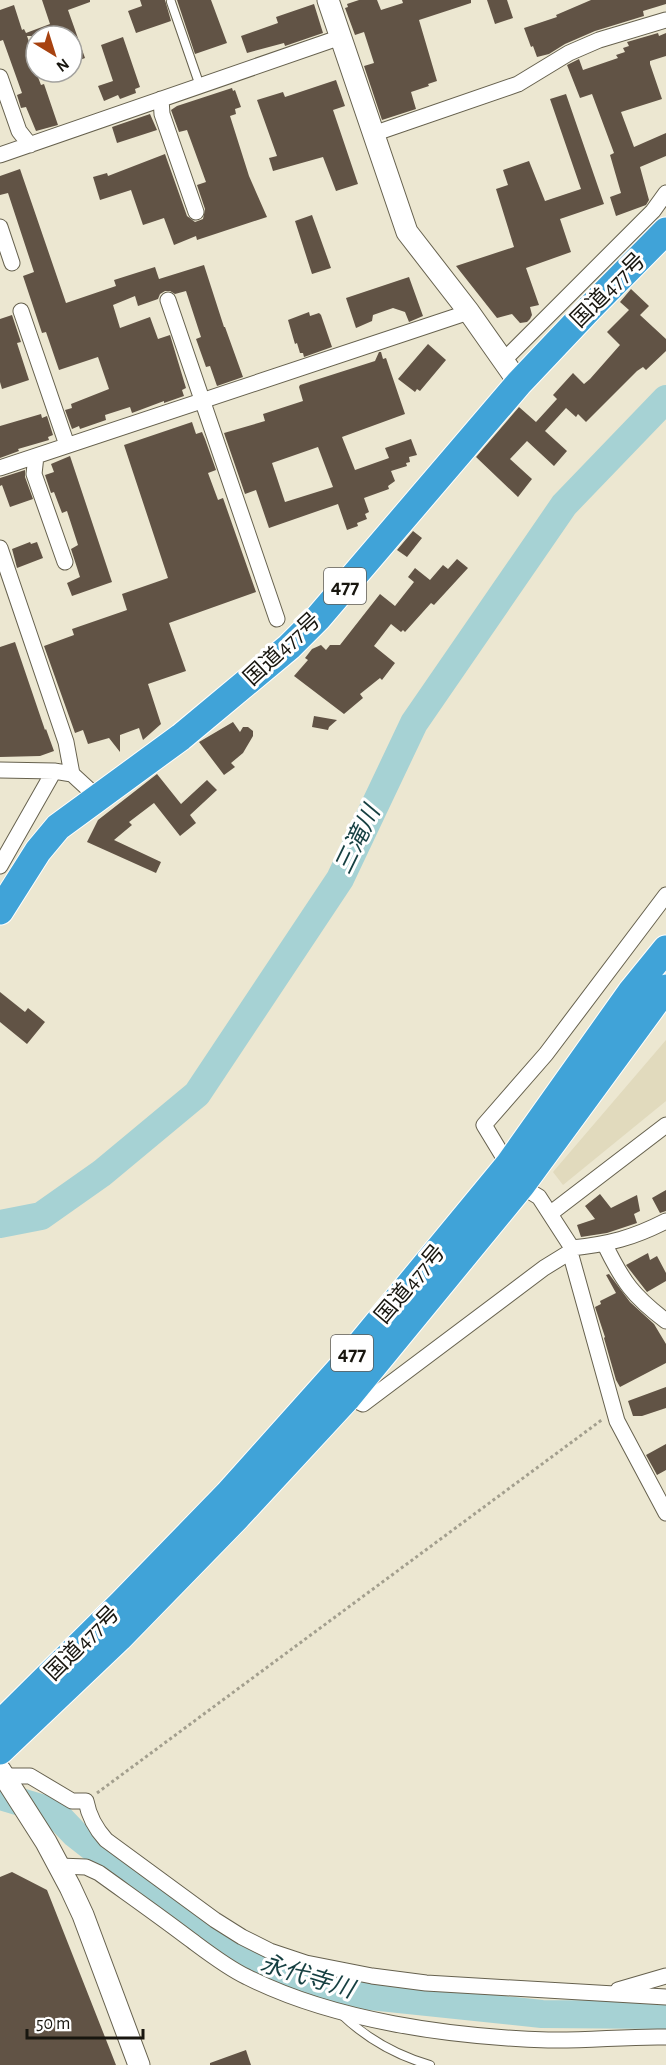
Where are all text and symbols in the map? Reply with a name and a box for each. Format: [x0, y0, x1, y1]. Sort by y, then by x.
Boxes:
north arrow [24, 24, 84, 84]
text: N [53, 55, 72, 75]
street label: 国道477号 [566, 248, 649, 331]
road number: 477 [324, 568, 366, 604]
street label: 国道477号 [239, 608, 324, 689]
water label: 三滝川 [330, 799, 386, 878]
street label: 国道477号 [370, 1240, 449, 1327]
road number: 477 [331, 1335, 373, 1371]
street label: 国道477号 [40, 1601, 123, 1684]
water label: 永代寺川 [258, 1950, 360, 2003]
scale bar [27, 2002, 142, 2040]
text: 50 m [36, 2015, 70, 2033]

